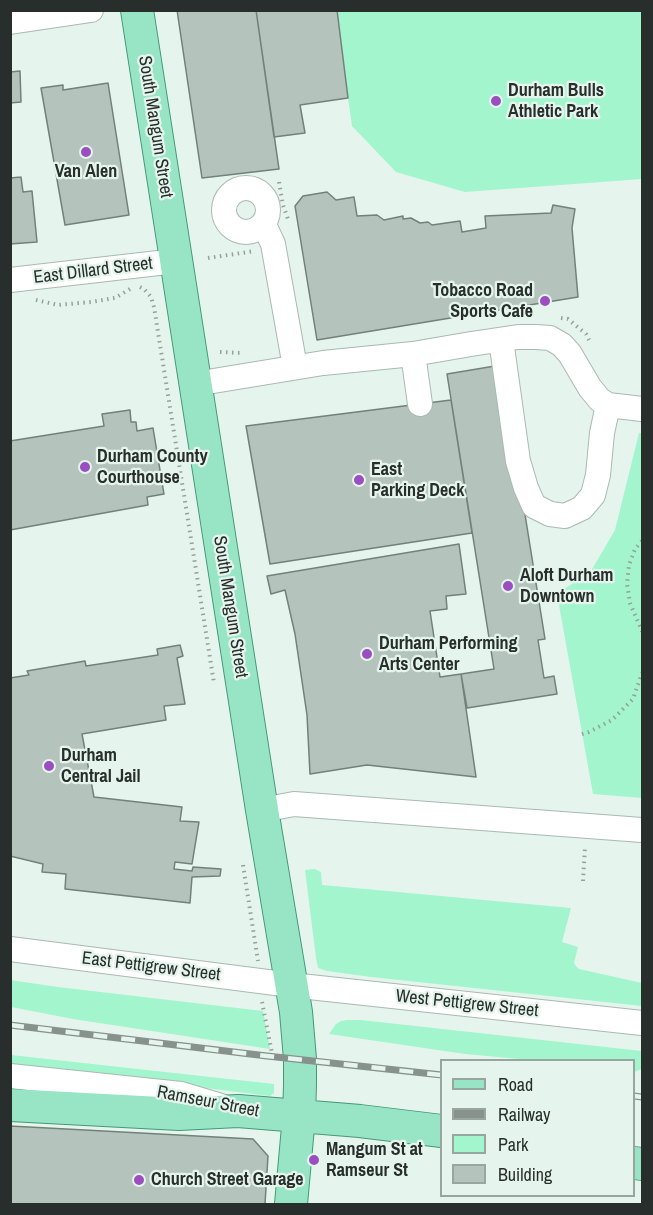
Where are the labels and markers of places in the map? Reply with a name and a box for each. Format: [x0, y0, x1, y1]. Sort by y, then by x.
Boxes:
place label: Durham Bulls Athletic Park [508, 80, 604, 122]
marker: Durham Bulls Athletic Park [489, 94, 503, 108]
marker: Van Alen [79, 145, 93, 159]
place label: Van Alen [55, 161, 117, 183]
place label: Tobacco Road Sports Cafe [432, 280, 533, 322]
marker: Tobacco Road Sports Cafe [538, 294, 552, 308]
place label: Durham County Courthouse [97, 446, 208, 488]
place label: East Parking Deck [371, 459, 465, 502]
marker: Durham County Courthouse [78, 460, 92, 474]
marker: East Parking Deck [352, 473, 366, 487]
place label: Aloft Durham Downtown [520, 565, 613, 608]
marker: Aloft Durham Downtown [501, 579, 515, 593]
place label: Durham Performing Arts Center [379, 633, 518, 676]
marker: Durham Performing Arts Center [360, 647, 374, 661]
place label: Durham Central Jail [61, 745, 141, 788]
marker: Durham Central Jail [42, 759, 56, 773]
place label: Mangum St at Ramseur St [326, 1139, 423, 1182]
marker: Mangum St at Ramseur St [307, 1153, 321, 1167]
place label: Church Street Garage [151, 1169, 304, 1191]
marker: Church Street Garage [132, 1173, 146, 1187]

